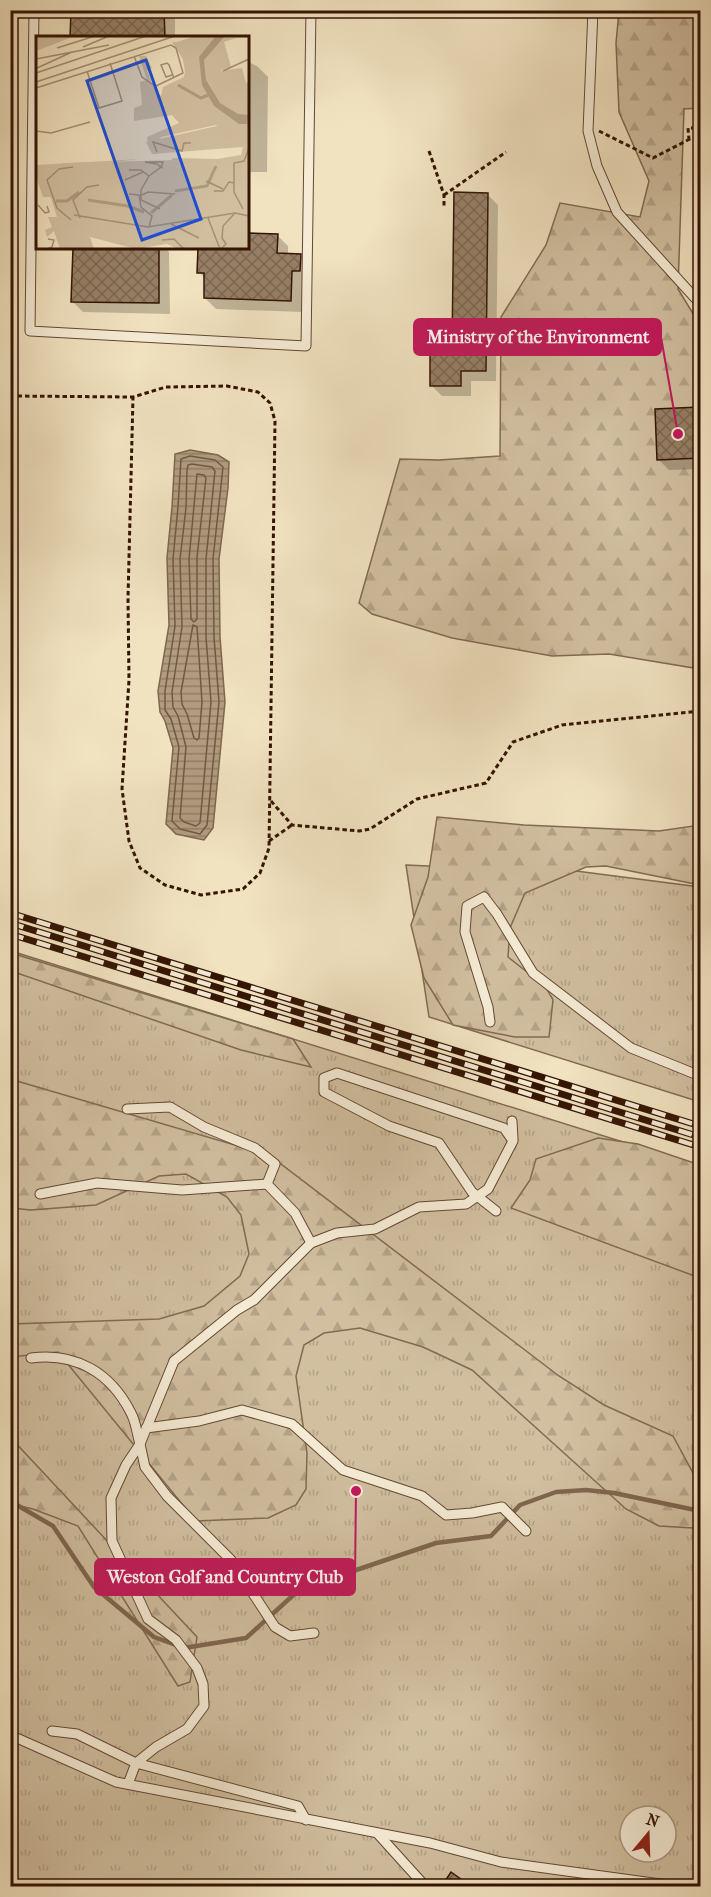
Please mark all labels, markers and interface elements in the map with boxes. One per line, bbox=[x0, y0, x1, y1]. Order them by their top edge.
inset map bbox=[36, 36, 249, 249]
callout: Ministry of the Environment bbox=[414, 319, 661, 355]
text: Ministry of the Environment bbox=[426, 327, 650, 348]
callout: Weston Golf and Country Club bbox=[95, 1559, 355, 1595]
text: Weston Golf and Country Club bbox=[106, 1567, 344, 1588]
north arrow bbox=[618, 1804, 678, 1864]
text: N bbox=[644, 1809, 662, 1832]

